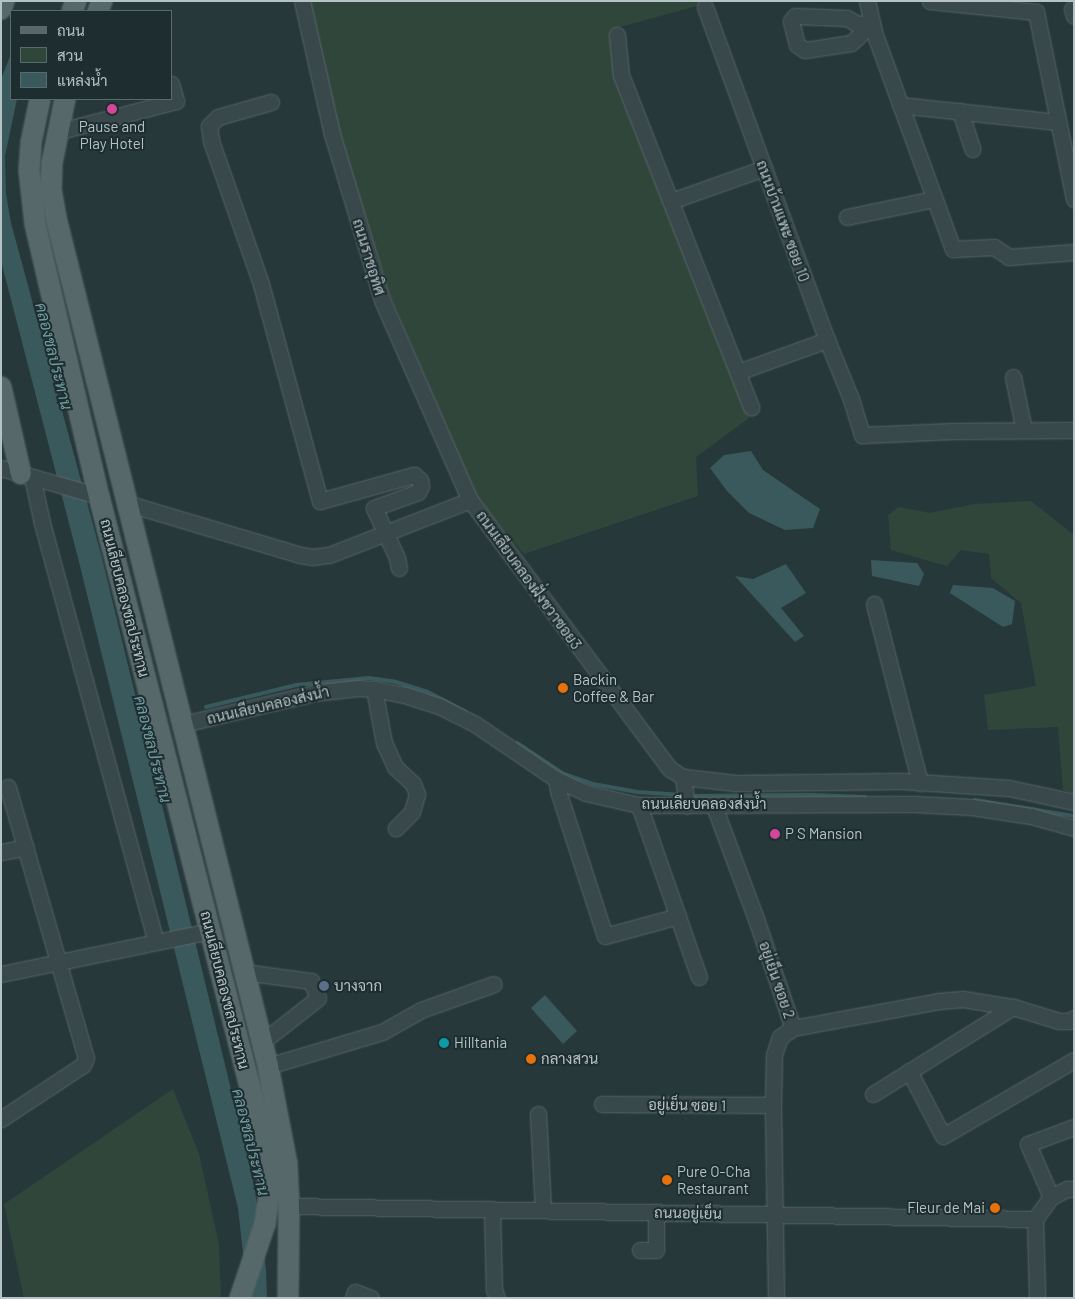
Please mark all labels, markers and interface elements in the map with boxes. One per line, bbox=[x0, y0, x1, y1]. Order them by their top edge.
legend bbox=[10, 10, 172, 100]
text: ถนน bbox=[57, 21, 85, 39]
text: สวน bbox=[57, 46, 83, 64]
text: แหล่งน้ำ bbox=[57, 71, 108, 89]
marker: Pause and Play Hotel bbox=[106, 103, 118, 115]
place label: Pause and Play Hotel bbox=[79, 117, 145, 152]
street label: ถนนบ้านแพะ ซอย 10 bbox=[753, 158, 813, 284]
street label: ถนนราชอุทิศ bbox=[349, 217, 389, 297]
water label: คลองชลประทาน bbox=[31, 300, 77, 412]
street label: ถนนเลียบคลองฝั่งขวาซอย3 bbox=[473, 507, 585, 653]
street label: ถนนเลียบคลองชลประทาน bbox=[97, 517, 153, 679]
place label: Backin Coffee & Bar bbox=[573, 670, 654, 705]
street label: ถนนเลียบคลองส่งน้ำ bbox=[205, 682, 331, 728]
marker: Backin Coffee & Bar bbox=[557, 682, 569, 694]
water label: คลองชลประทาน bbox=[130, 693, 176, 805]
street label: ถนนเลียบคลองส่งน้ำ bbox=[641, 795, 767, 813]
place label: P S Mansion bbox=[785, 825, 862, 843]
marker: P S Mansion bbox=[769, 828, 781, 840]
street label: ถนนเลียบคลองชลประทาน bbox=[197, 909, 253, 1071]
street label: อยู่เย็น ซอย 2 bbox=[755, 939, 799, 1021]
place label: บางจาก bbox=[334, 977, 382, 995]
marker: บางจาก bbox=[318, 980, 330, 992]
place label: Hilltania bbox=[454, 1034, 507, 1052]
marker: Hilltania bbox=[438, 1037, 450, 1049]
place label: กลางสวน bbox=[541, 1050, 598, 1068]
marker: กลางสวน bbox=[525, 1053, 537, 1065]
water label: คลองชลประทาน bbox=[228, 1086, 274, 1198]
street label: อยู่เย็น ซอย 1 bbox=[648, 1095, 726, 1115]
place label: Pure O-Cha Restaurant bbox=[677, 1162, 750, 1197]
marker: Pure O-Cha Restaurant bbox=[661, 1174, 673, 1186]
place label: Fleur de Mai bbox=[907, 1199, 985, 1217]
marker: Fleur de Mai bbox=[989, 1202, 1001, 1214]
street label: ถนนอยู่เย็น bbox=[654, 1203, 722, 1223]

